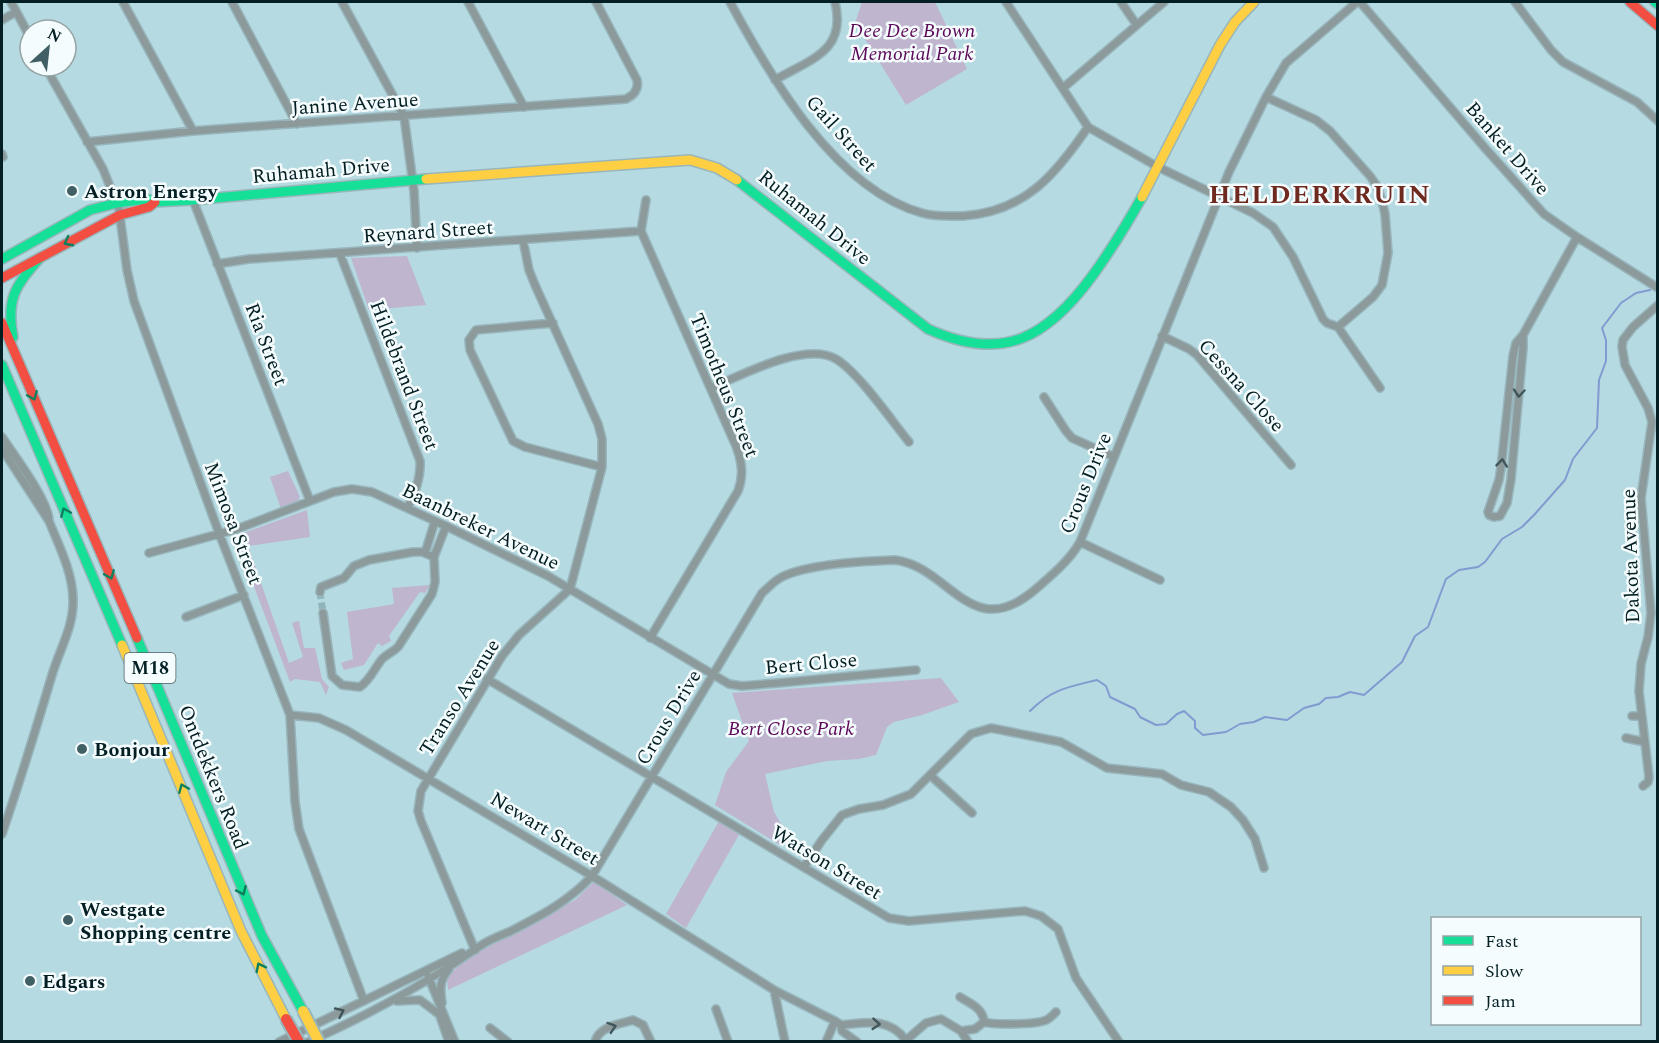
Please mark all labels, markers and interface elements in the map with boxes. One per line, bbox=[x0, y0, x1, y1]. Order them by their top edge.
park label: Dee Dee Brown Memorial Park bbox=[849, 16, 976, 69]
north arrow bbox=[18, 18, 78, 78]
text: N bbox=[43, 22, 66, 49]
street label: Janine Avenue bbox=[291, 85, 420, 123]
street label: Gail Street bbox=[798, 88, 884, 179]
street label: Banket Drive bbox=[1458, 95, 1557, 202]
street label: Ruhamah Drive bbox=[251, 150, 391, 192]
street label: Ruhamah Drive bbox=[751, 163, 878, 273]
district label: HELDERKRUIN bbox=[1209, 175, 1431, 215]
place label: Astron Energy bbox=[84, 177, 219, 207]
marker: Astron Energy bbox=[65, 184, 79, 198]
street label: Reynard Street bbox=[362, 212, 494, 252]
one-way arrow bbox=[64, 235, 74, 246]
street label: Hildebrand Street bbox=[362, 296, 446, 455]
street label: Ria Street bbox=[237, 298, 296, 390]
street label: Timotheus Street bbox=[681, 309, 767, 462]
street label: Cessna Close bbox=[1191, 332, 1292, 439]
one-way arrow bbox=[1513, 388, 1526, 398]
one-way arrow bbox=[26, 390, 38, 401]
street label: Crous Drive bbox=[1052, 428, 1120, 539]
street label: Mimosa Street bbox=[196, 458, 270, 589]
one-way arrow bbox=[1495, 459, 1507, 468]
street label: Baanbreker Avenue bbox=[397, 476, 565, 578]
street label: Dakota Avenue bbox=[1614, 488, 1648, 624]
one-way arrow bbox=[60, 507, 72, 518]
one-way arrow bbox=[103, 569, 115, 580]
street label: Transo Avenue bbox=[412, 633, 508, 762]
street label: Bert Close bbox=[764, 645, 859, 683]
road number: M18 bbox=[124, 653, 176, 683]
street label: Crous Drive bbox=[628, 664, 709, 771]
street label: Ontdekkers Road bbox=[170, 700, 256, 854]
park label: Bert Close Park bbox=[728, 714, 855, 744]
place label: Bonjour bbox=[94, 735, 170, 765]
marker: Bonjour bbox=[75, 742, 89, 756]
one-way arrow bbox=[178, 783, 190, 794]
street label: Newart Street bbox=[484, 784, 605, 873]
street label: Watson Street bbox=[765, 818, 888, 908]
one-way arrow bbox=[235, 884, 247, 895]
place label: Westgate Shopping centre bbox=[80, 895, 231, 948]
marker: Westgate Shopping centre bbox=[61, 913, 75, 927]
legend bbox=[1431, 917, 1641, 1025]
text: Fast bbox=[1485, 928, 1518, 955]
text: Slow bbox=[1485, 958, 1524, 985]
one-way arrow bbox=[256, 963, 267, 973]
place label: Edgars bbox=[42, 967, 106, 997]
marker: Edgars bbox=[23, 974, 37, 988]
text: Jam bbox=[1485, 988, 1516, 1015]
one-way arrow bbox=[334, 1008, 345, 1020]
one-way arrow bbox=[871, 1017, 880, 1030]
one-way arrow bbox=[606, 1022, 617, 1034]

